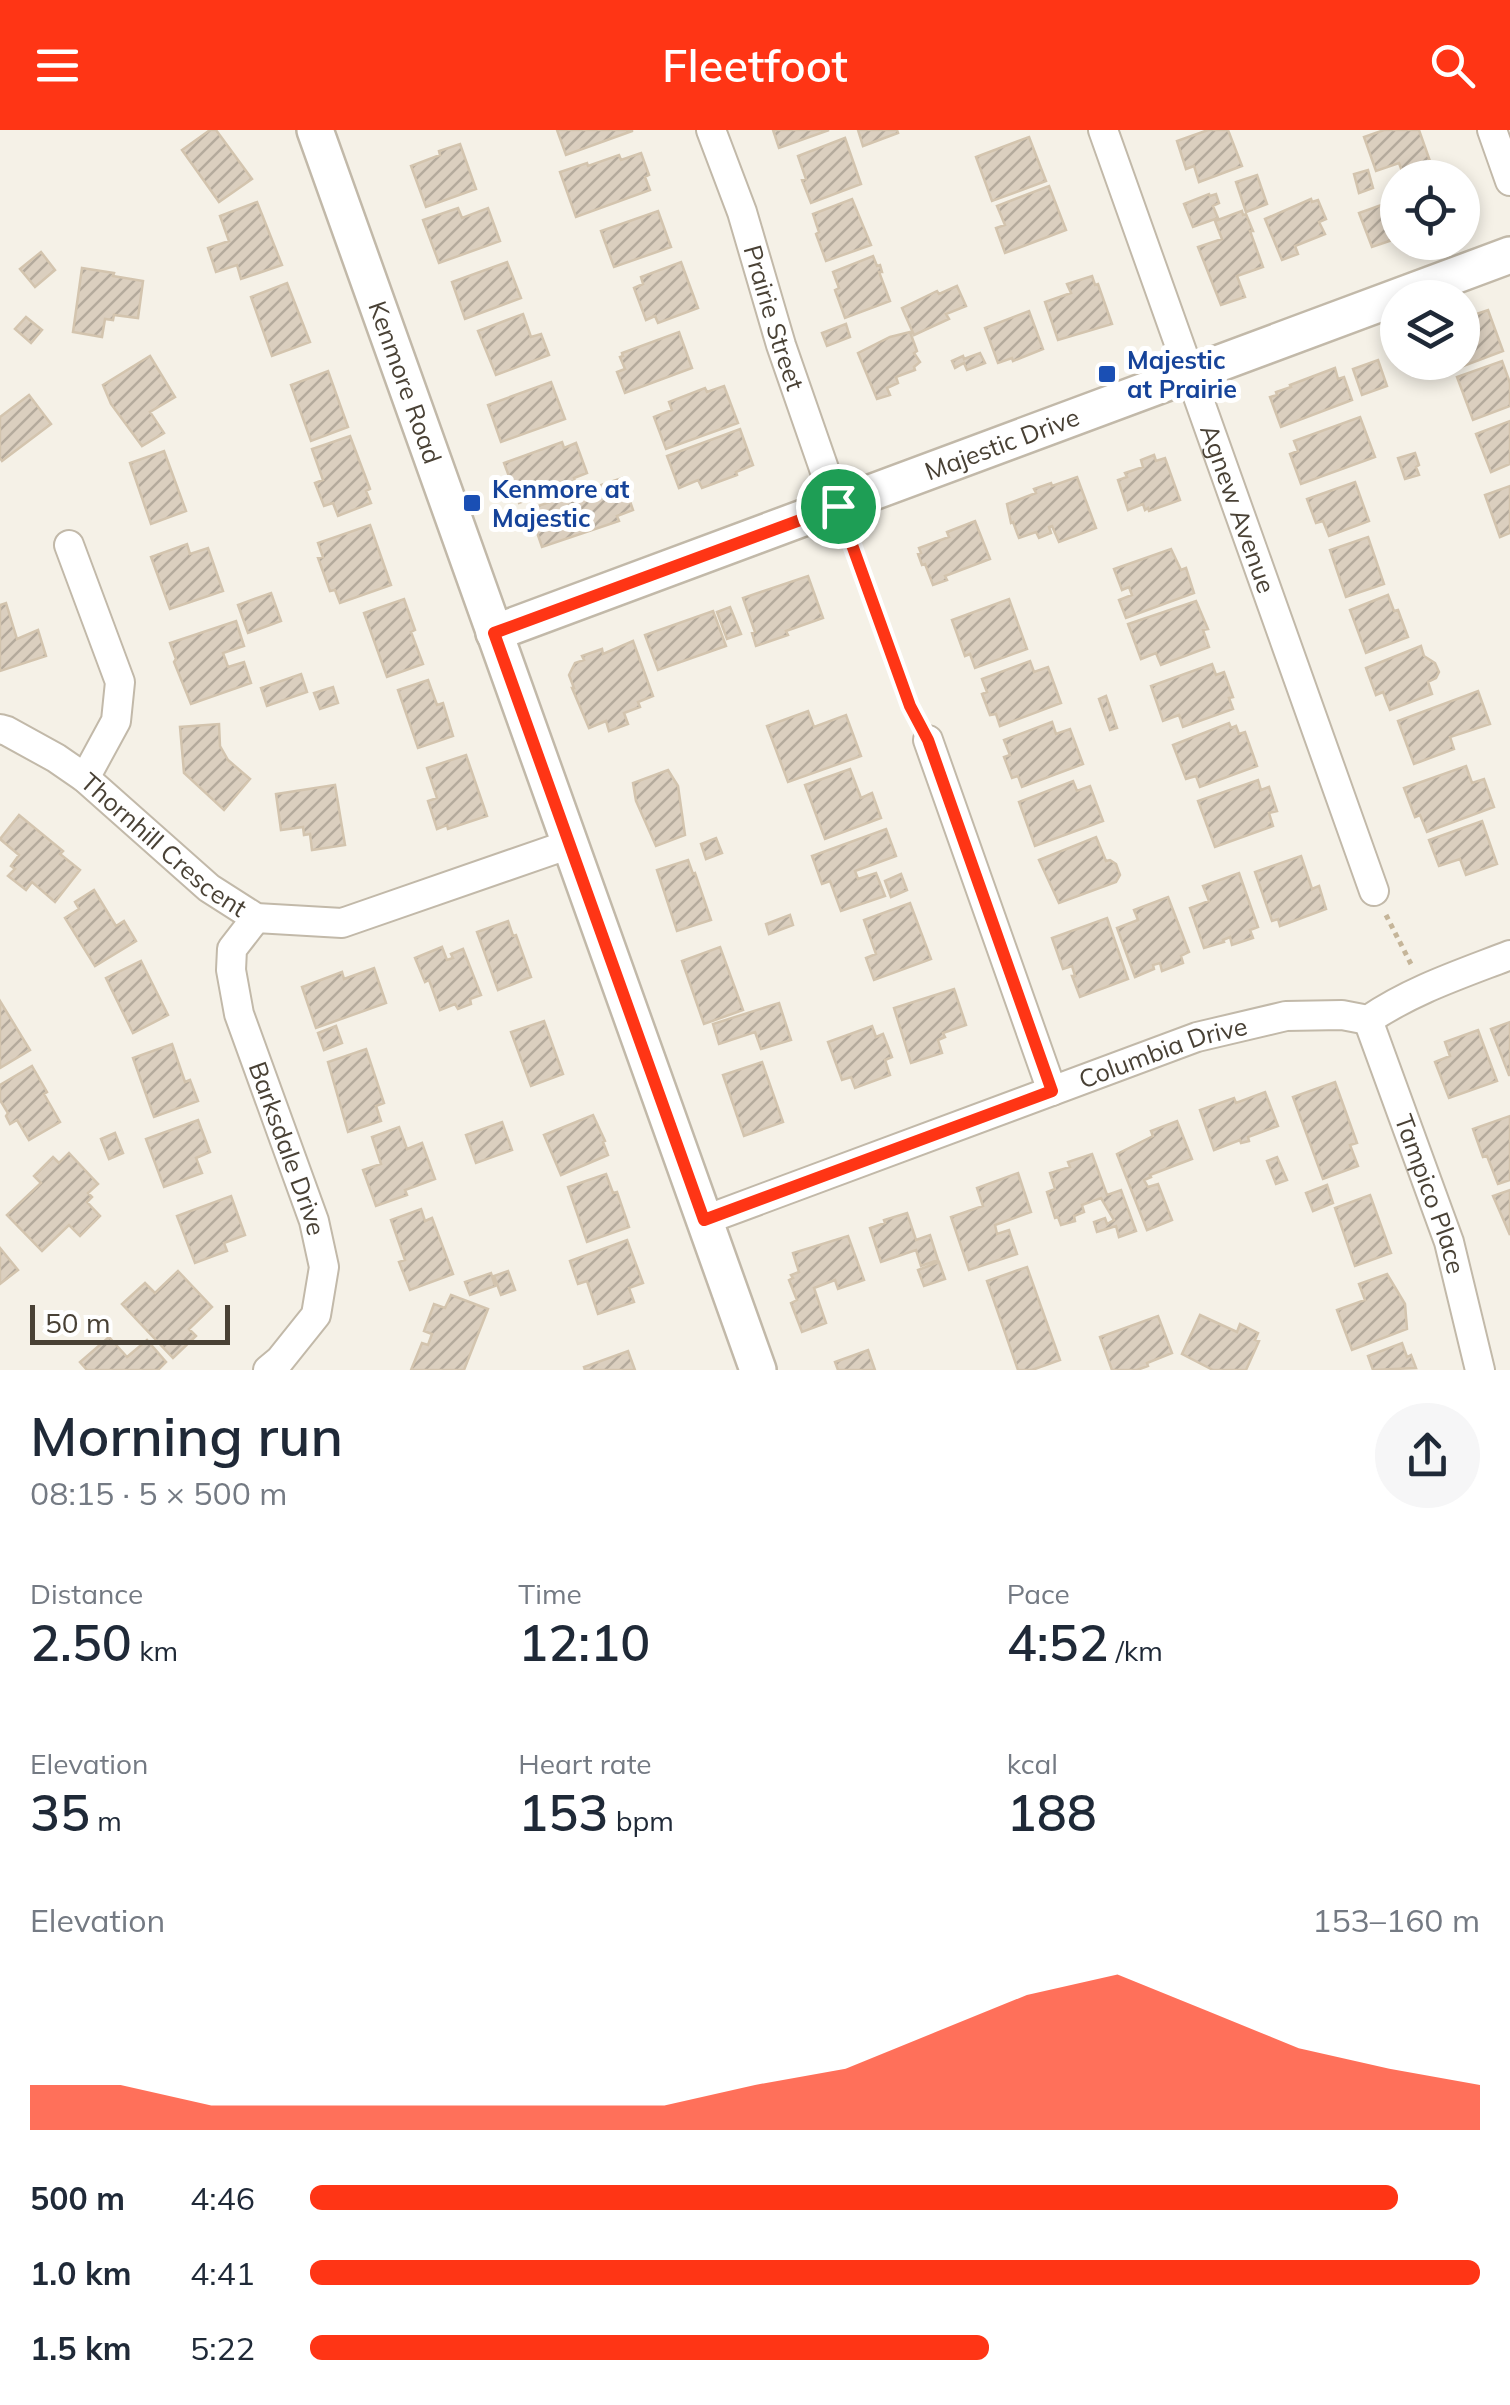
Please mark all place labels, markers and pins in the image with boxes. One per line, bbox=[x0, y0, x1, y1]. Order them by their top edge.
place label: Majestic at Prairie bbox=[1127, 344, 1237, 404]
marker: Majestic at Prairie bbox=[1096, 363, 1118, 385]
pin bbox=[796, 464, 881, 549]
place label: Kenmore at Majestic bbox=[492, 473, 630, 533]
marker: Kenmore at Majestic bbox=[461, 492, 483, 514]

